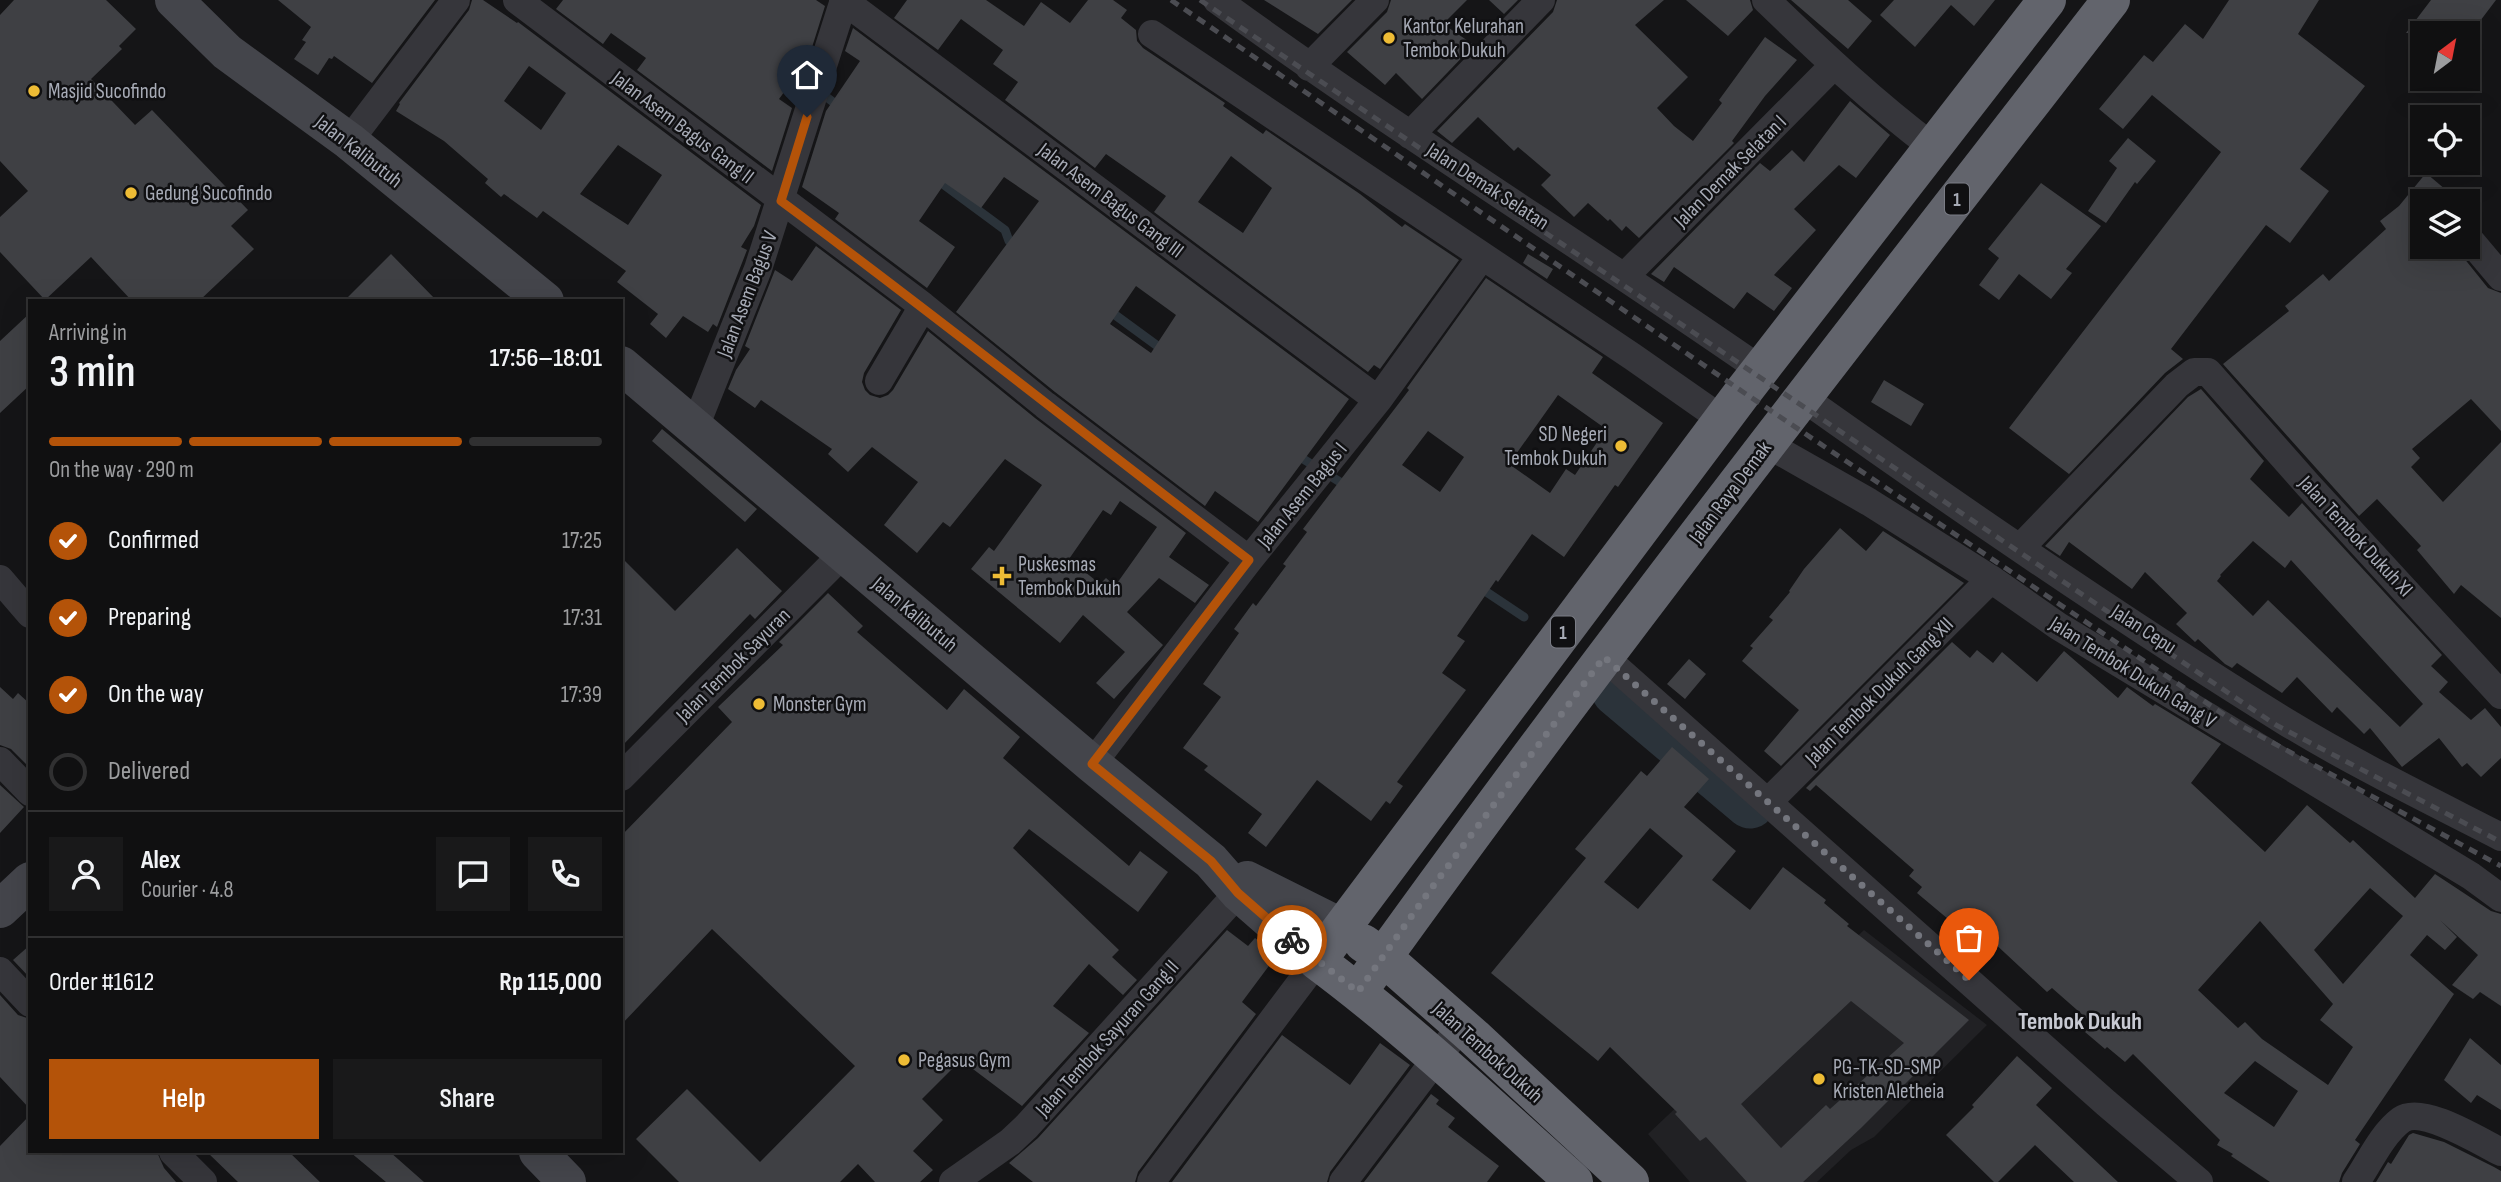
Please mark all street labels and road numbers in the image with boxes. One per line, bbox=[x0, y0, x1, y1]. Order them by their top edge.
street label: Jalan Asem Bagus Gang II bbox=[606, 65, 759, 189]
street label: Jalan Kalibutuh bbox=[309, 109, 407, 193]
street label: Jalan Demak Selatan I bbox=[1668, 110, 1792, 234]
street label: Jalan Asem Bagus Gang III bbox=[1032, 137, 1188, 263]
street label: Jalan Demak Selatan bbox=[1421, 137, 1554, 235]
road number: 1 bbox=[1945, 183, 1969, 214]
street label: Jalan Asem Bagus V bbox=[712, 227, 783, 362]
street label: Jalan Raya Demak bbox=[1683, 436, 1777, 549]
street label: Jalan Asem Bagus I bbox=[1252, 438, 1352, 554]
street label: Jalan Tembok Dukuh XI bbox=[2293, 470, 2418, 602]
street label: Jalan Kalibutuh bbox=[866, 571, 963, 657]
street label: Jalan Cepu bbox=[2106, 599, 2181, 660]
street label: Jalan Tembok Sayuran bbox=[670, 603, 796, 728]
street label: Jalan Tembok Dukuh Gang V bbox=[2044, 611, 2221, 734]
street label: Jalan Tembok Dukuh Gang XII bbox=[1799, 612, 1959, 771]
road number: 1 bbox=[1551, 617, 1575, 648]
street label: Jalan Tembok Sayuran Gang II bbox=[1030, 955, 1184, 1123]
street label: Jalan Tembok Dukuh bbox=[1427, 996, 1548, 1108]

